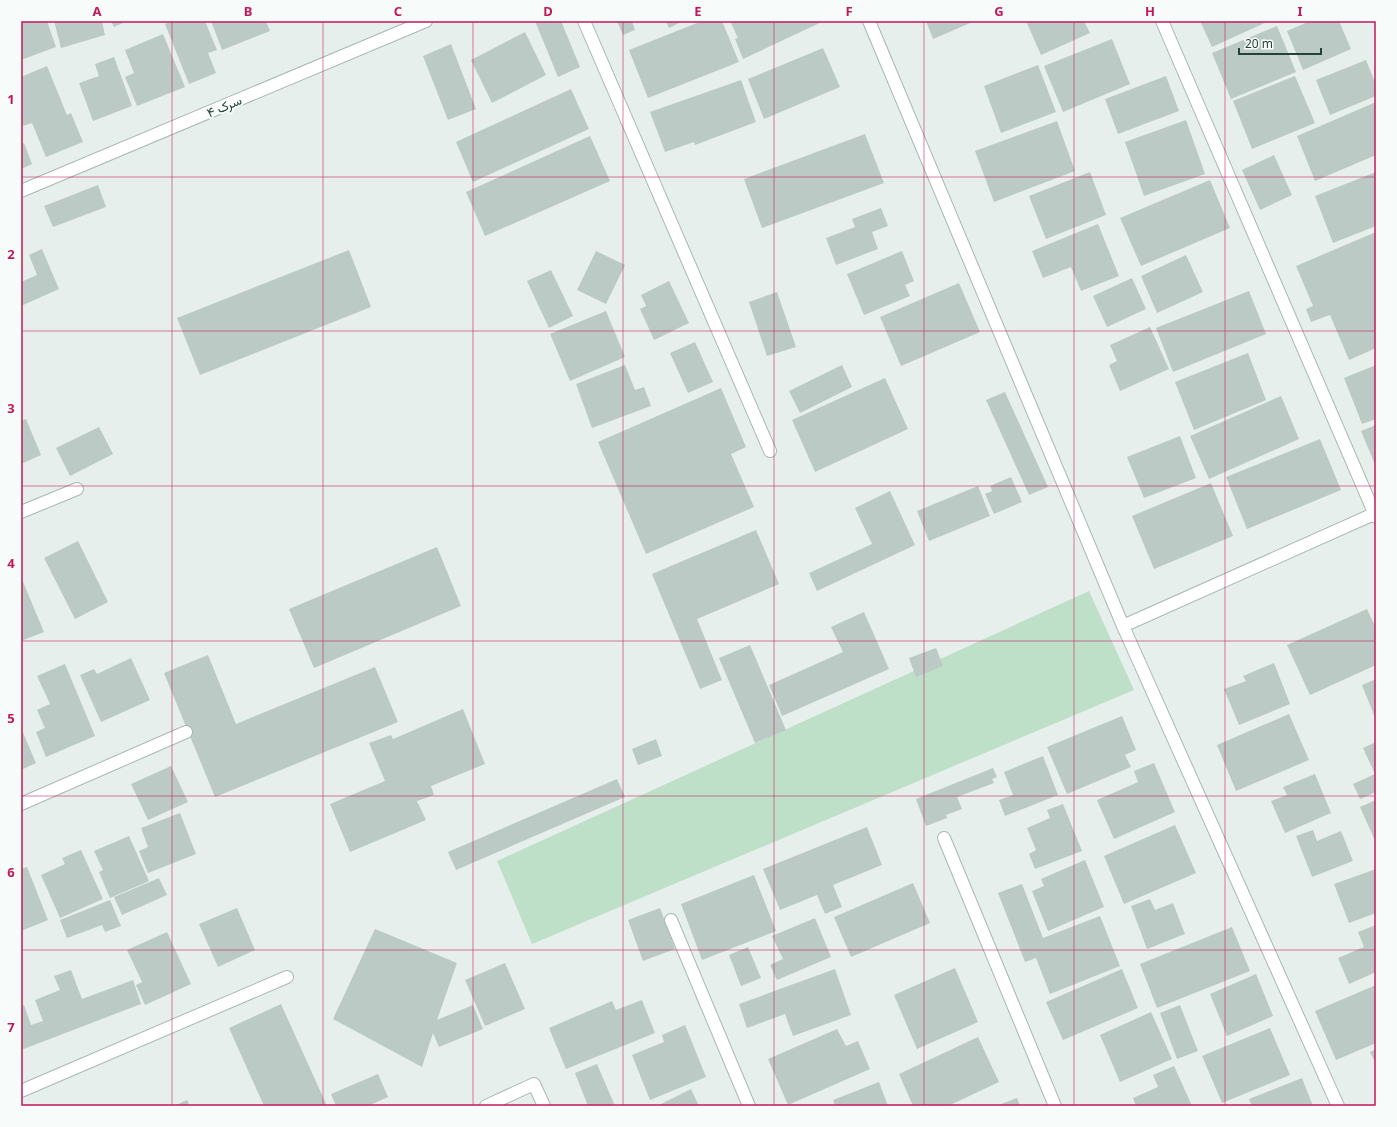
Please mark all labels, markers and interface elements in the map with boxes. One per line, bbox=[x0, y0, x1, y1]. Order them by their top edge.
text: A bbox=[93, 2, 102, 20]
text: B bbox=[244, 2, 252, 20]
text: C bbox=[394, 2, 402, 20]
text: D bbox=[543, 2, 553, 20]
text: E bbox=[694, 2, 702, 20]
text: F bbox=[845, 2, 853, 20]
text: G bbox=[994, 2, 1004, 20]
text: H bbox=[1145, 2, 1155, 20]
text: I bbox=[1297, 2, 1303, 20]
scale bar bbox=[1239, 30, 1321, 56]
text: 20 m bbox=[1245, 35, 1273, 52]
text: 1 bbox=[7, 90, 15, 108]
street label: سرک ۴ bbox=[204, 91, 244, 121]
text: 2 bbox=[7, 245, 15, 263]
text: 3 bbox=[7, 399, 15, 417]
text: 4 bbox=[7, 554, 15, 572]
text: 5 bbox=[7, 709, 15, 727]
text: 6 bbox=[7, 863, 15, 881]
text: 7 bbox=[7, 1018, 15, 1036]

